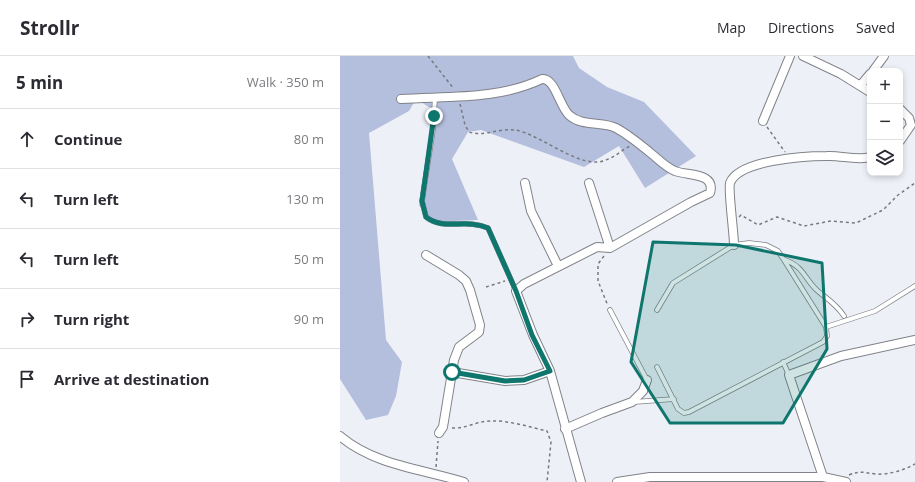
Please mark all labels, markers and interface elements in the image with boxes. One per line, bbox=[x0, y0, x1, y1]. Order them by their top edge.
text: Strollr bbox=[20, 15, 79, 41]
text: Map bbox=[717, 18, 746, 37]
text: Directions bbox=[768, 18, 834, 37]
text: Saved bbox=[856, 18, 895, 37]
map controls bbox=[867, 68, 903, 176]
button: + bbox=[867, 68, 903, 104]
text: 5 min bbox=[16, 71, 63, 94]
text: Walk · 350 m bbox=[247, 73, 324, 91]
button: − bbox=[867, 104, 903, 140]
route end bbox=[425, 107, 443, 125]
icon: ahead bbox=[16, 128, 38, 150]
text: Continue bbox=[54, 129, 122, 149]
text: 80 m bbox=[294, 130, 324, 148]
button: layers bbox=[867, 140, 903, 176]
icon: left bbox=[16, 188, 38, 210]
text: Turn left bbox=[54, 189, 119, 209]
text: 130 m bbox=[286, 190, 324, 208]
icon: left bbox=[16, 248, 38, 270]
text: Turn left bbox=[54, 249, 119, 269]
text: 50 m bbox=[294, 250, 324, 268]
icon: right bbox=[16, 308, 38, 330]
text: Turn right bbox=[54, 309, 129, 329]
text: 90 m bbox=[294, 310, 324, 328]
route start bbox=[443, 363, 461, 381]
icon: arrive bbox=[16, 368, 38, 390]
text: Arrive at destination bbox=[54, 369, 209, 389]

